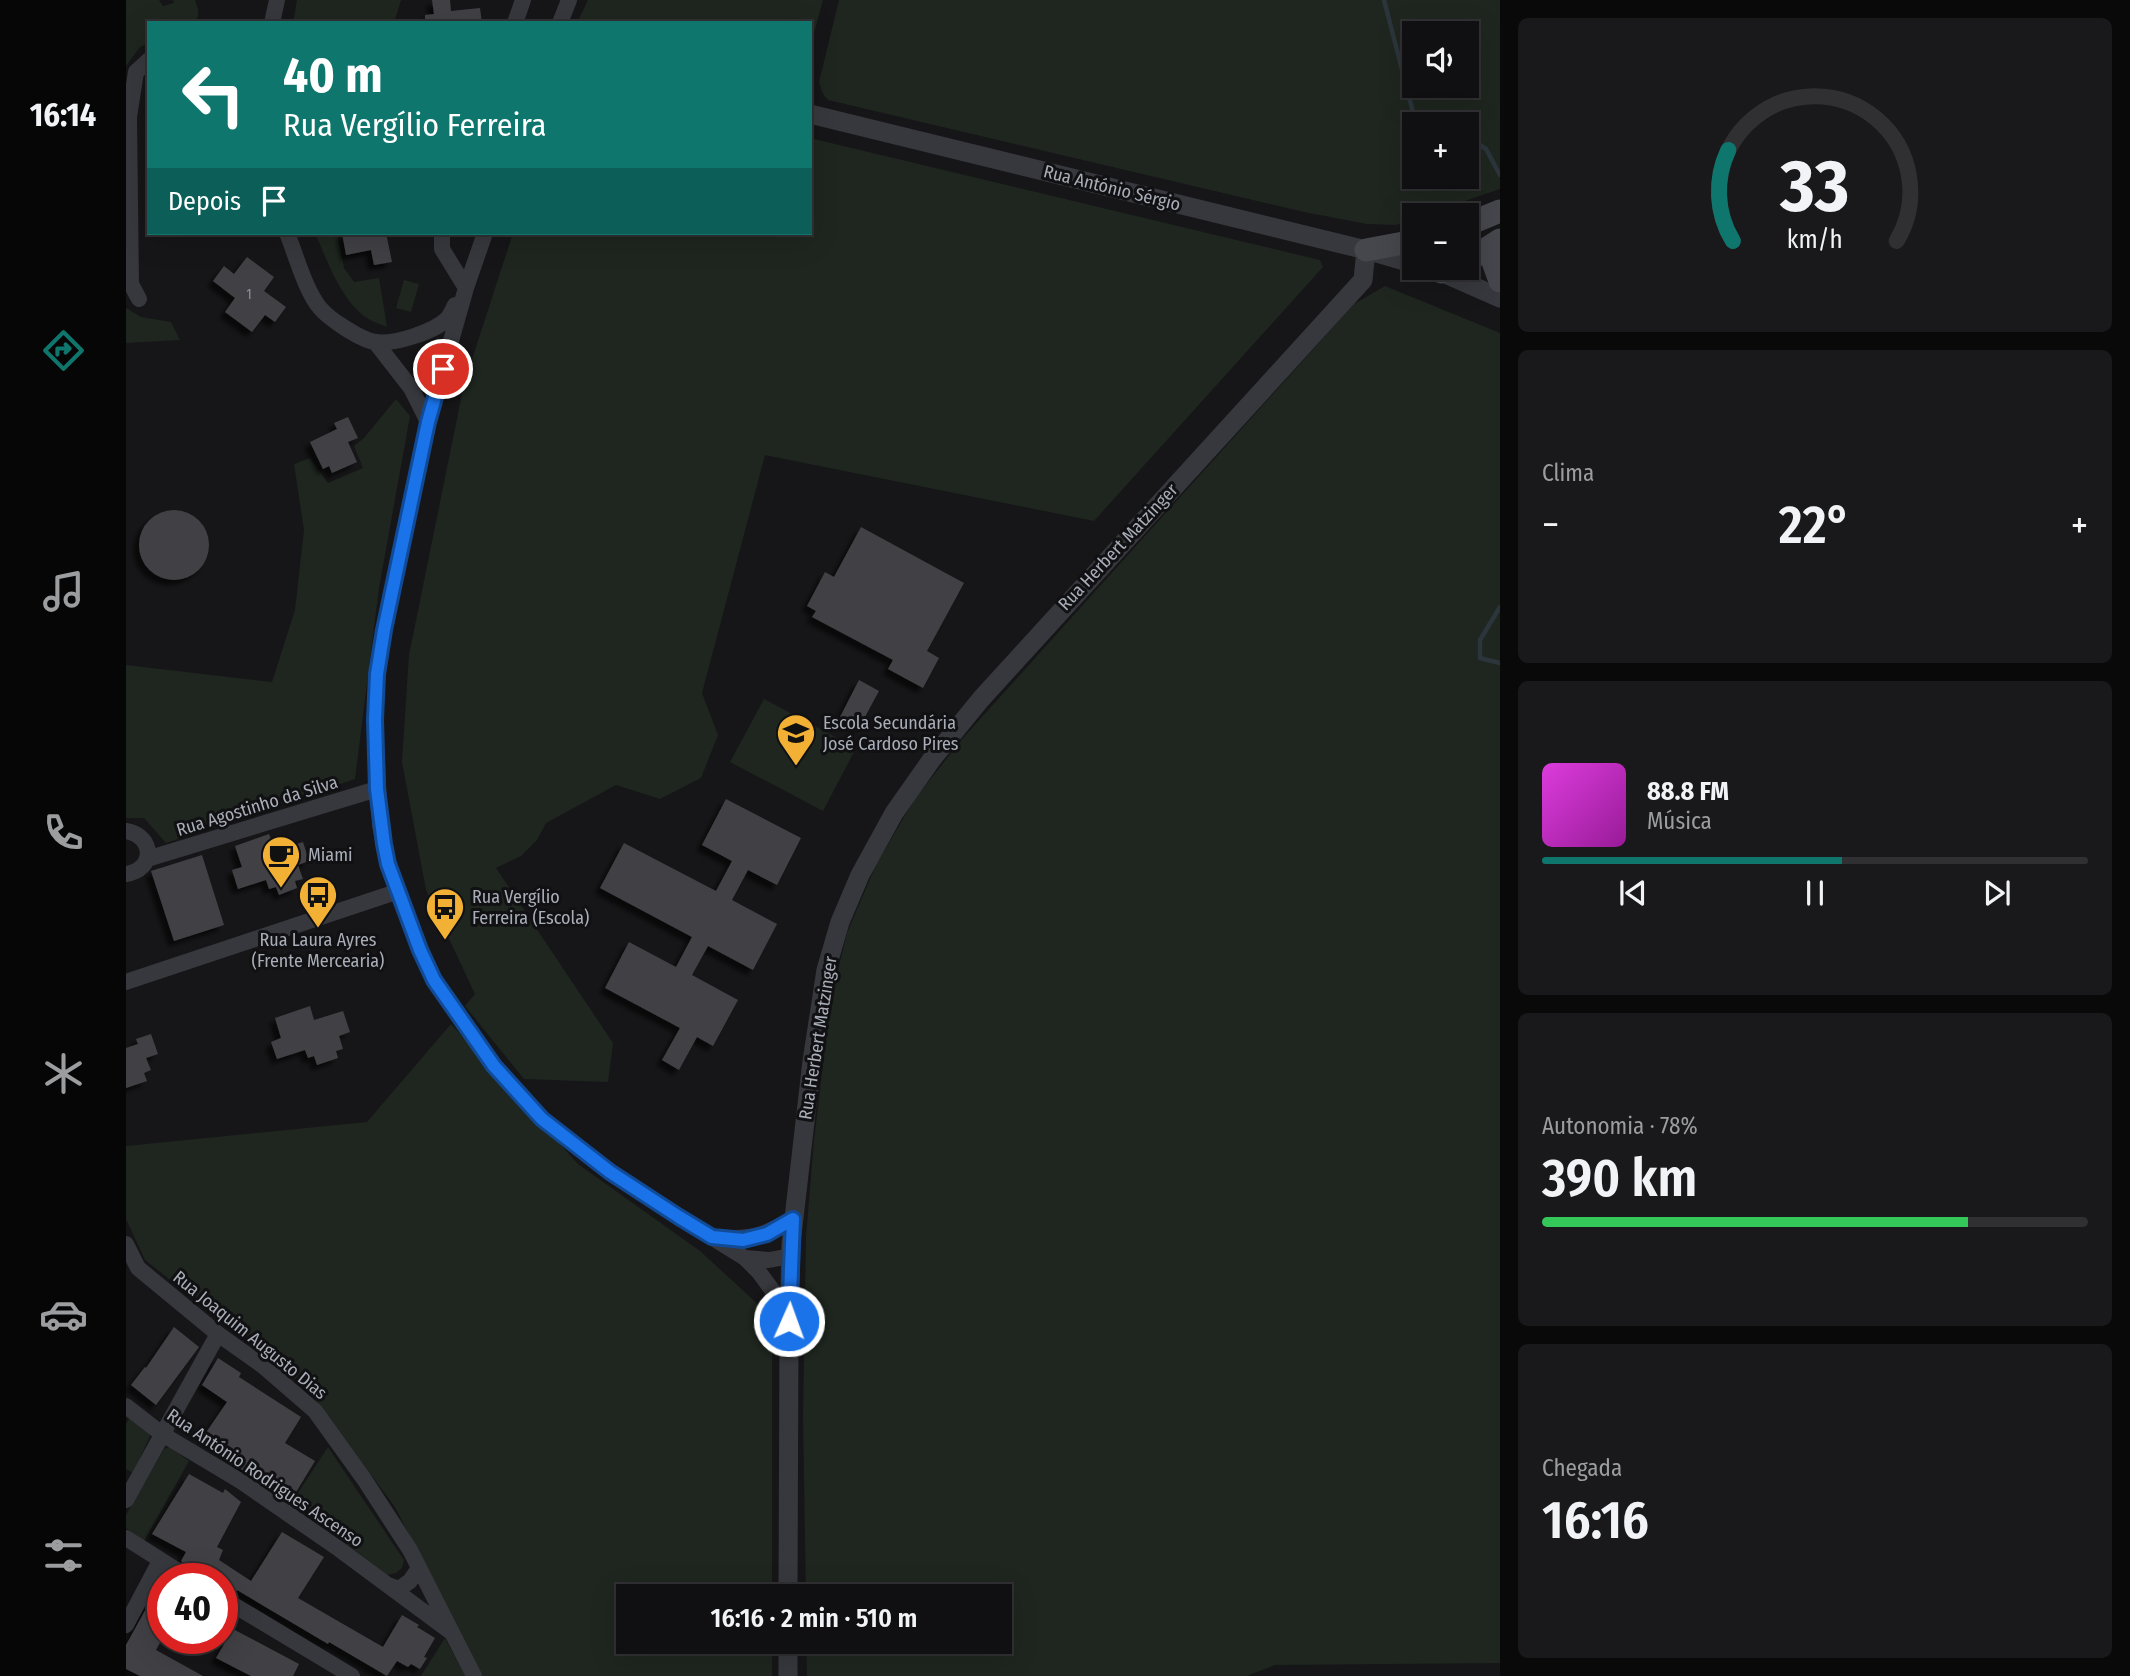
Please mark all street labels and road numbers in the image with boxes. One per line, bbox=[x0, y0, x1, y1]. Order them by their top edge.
street label: Rua António Sérgio bbox=[1041, 160, 1183, 216]
street label: Rua Herbert Matzinger bbox=[1054, 479, 1183, 615]
street label: Rua Agostinho da Silva bbox=[174, 771, 340, 841]
street label: Rua Herbert Matzinger bbox=[794, 954, 842, 1121]
street label: Rua Joaquim Augusto Dias bbox=[168, 1266, 332, 1404]
street label: Rua António Rodrigues Ascenso bbox=[163, 1404, 367, 1552]

